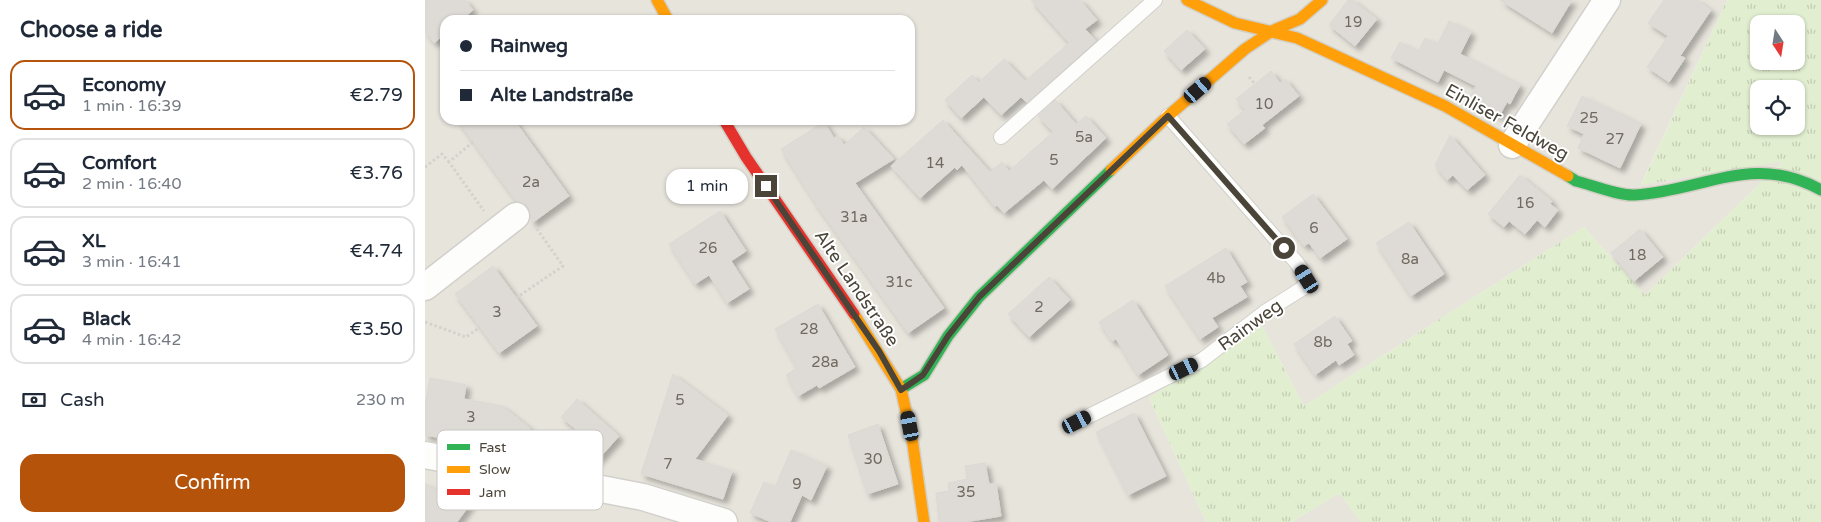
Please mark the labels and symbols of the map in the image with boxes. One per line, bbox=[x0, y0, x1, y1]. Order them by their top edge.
house number: 19 bbox=[1344, 13, 1362, 31]
north arrow bbox=[1750, 15, 1805, 70]
car bbox=[1181, 74, 1214, 106]
street label: Einliser Feldweg bbox=[1441, 79, 1573, 165]
house number: 10 bbox=[1255, 95, 1273, 113]
house number: 25 bbox=[1580, 109, 1598, 127]
house number: 5a bbox=[1075, 128, 1093, 146]
house number: 27 bbox=[1606, 130, 1624, 148]
house number: 5 bbox=[1049, 151, 1059, 169]
house number: 14 bbox=[926, 154, 944, 172]
callout: 1 min bbox=[666, 168, 749, 204]
house number: 2a bbox=[522, 173, 540, 191]
route end bbox=[755, 175, 777, 197]
house number: 16 bbox=[1516, 194, 1534, 212]
house number: 31a bbox=[840, 208, 868, 226]
house number: 6 bbox=[1309, 219, 1319, 237]
street label: Alte Landstraße bbox=[810, 226, 904, 350]
route start bbox=[1273, 237, 1295, 259]
house number: 26 bbox=[699, 239, 717, 257]
house number: 18 bbox=[1628, 246, 1646, 264]
house number: 8a bbox=[1401, 250, 1419, 268]
car bbox=[1292, 262, 1321, 296]
house number: 4b bbox=[1207, 269, 1225, 287]
house number: 31c bbox=[886, 273, 912, 291]
street label: Rainweg bbox=[1214, 294, 1286, 356]
house number: 2 bbox=[1034, 298, 1044, 316]
house number: 3 bbox=[492, 303, 502, 321]
house number: 28 bbox=[800, 320, 818, 338]
house number: 8b bbox=[1314, 333, 1332, 351]
house number: 28a bbox=[811, 353, 839, 371]
car bbox=[1167, 356, 1200, 382]
house number: 5 bbox=[675, 391, 685, 409]
house number: 3 bbox=[466, 408, 476, 426]
car bbox=[1060, 409, 1093, 435]
car bbox=[899, 410, 920, 442]
legend bbox=[437, 430, 603, 510]
text: Fast bbox=[479, 439, 507, 456]
house number: 30 bbox=[864, 450, 882, 468]
house number: 7 bbox=[663, 455, 673, 473]
text: Slow bbox=[479, 461, 511, 478]
house number: 9 bbox=[792, 475, 802, 493]
house number: 35 bbox=[957, 483, 975, 501]
text: Jam bbox=[479, 484, 506, 501]

